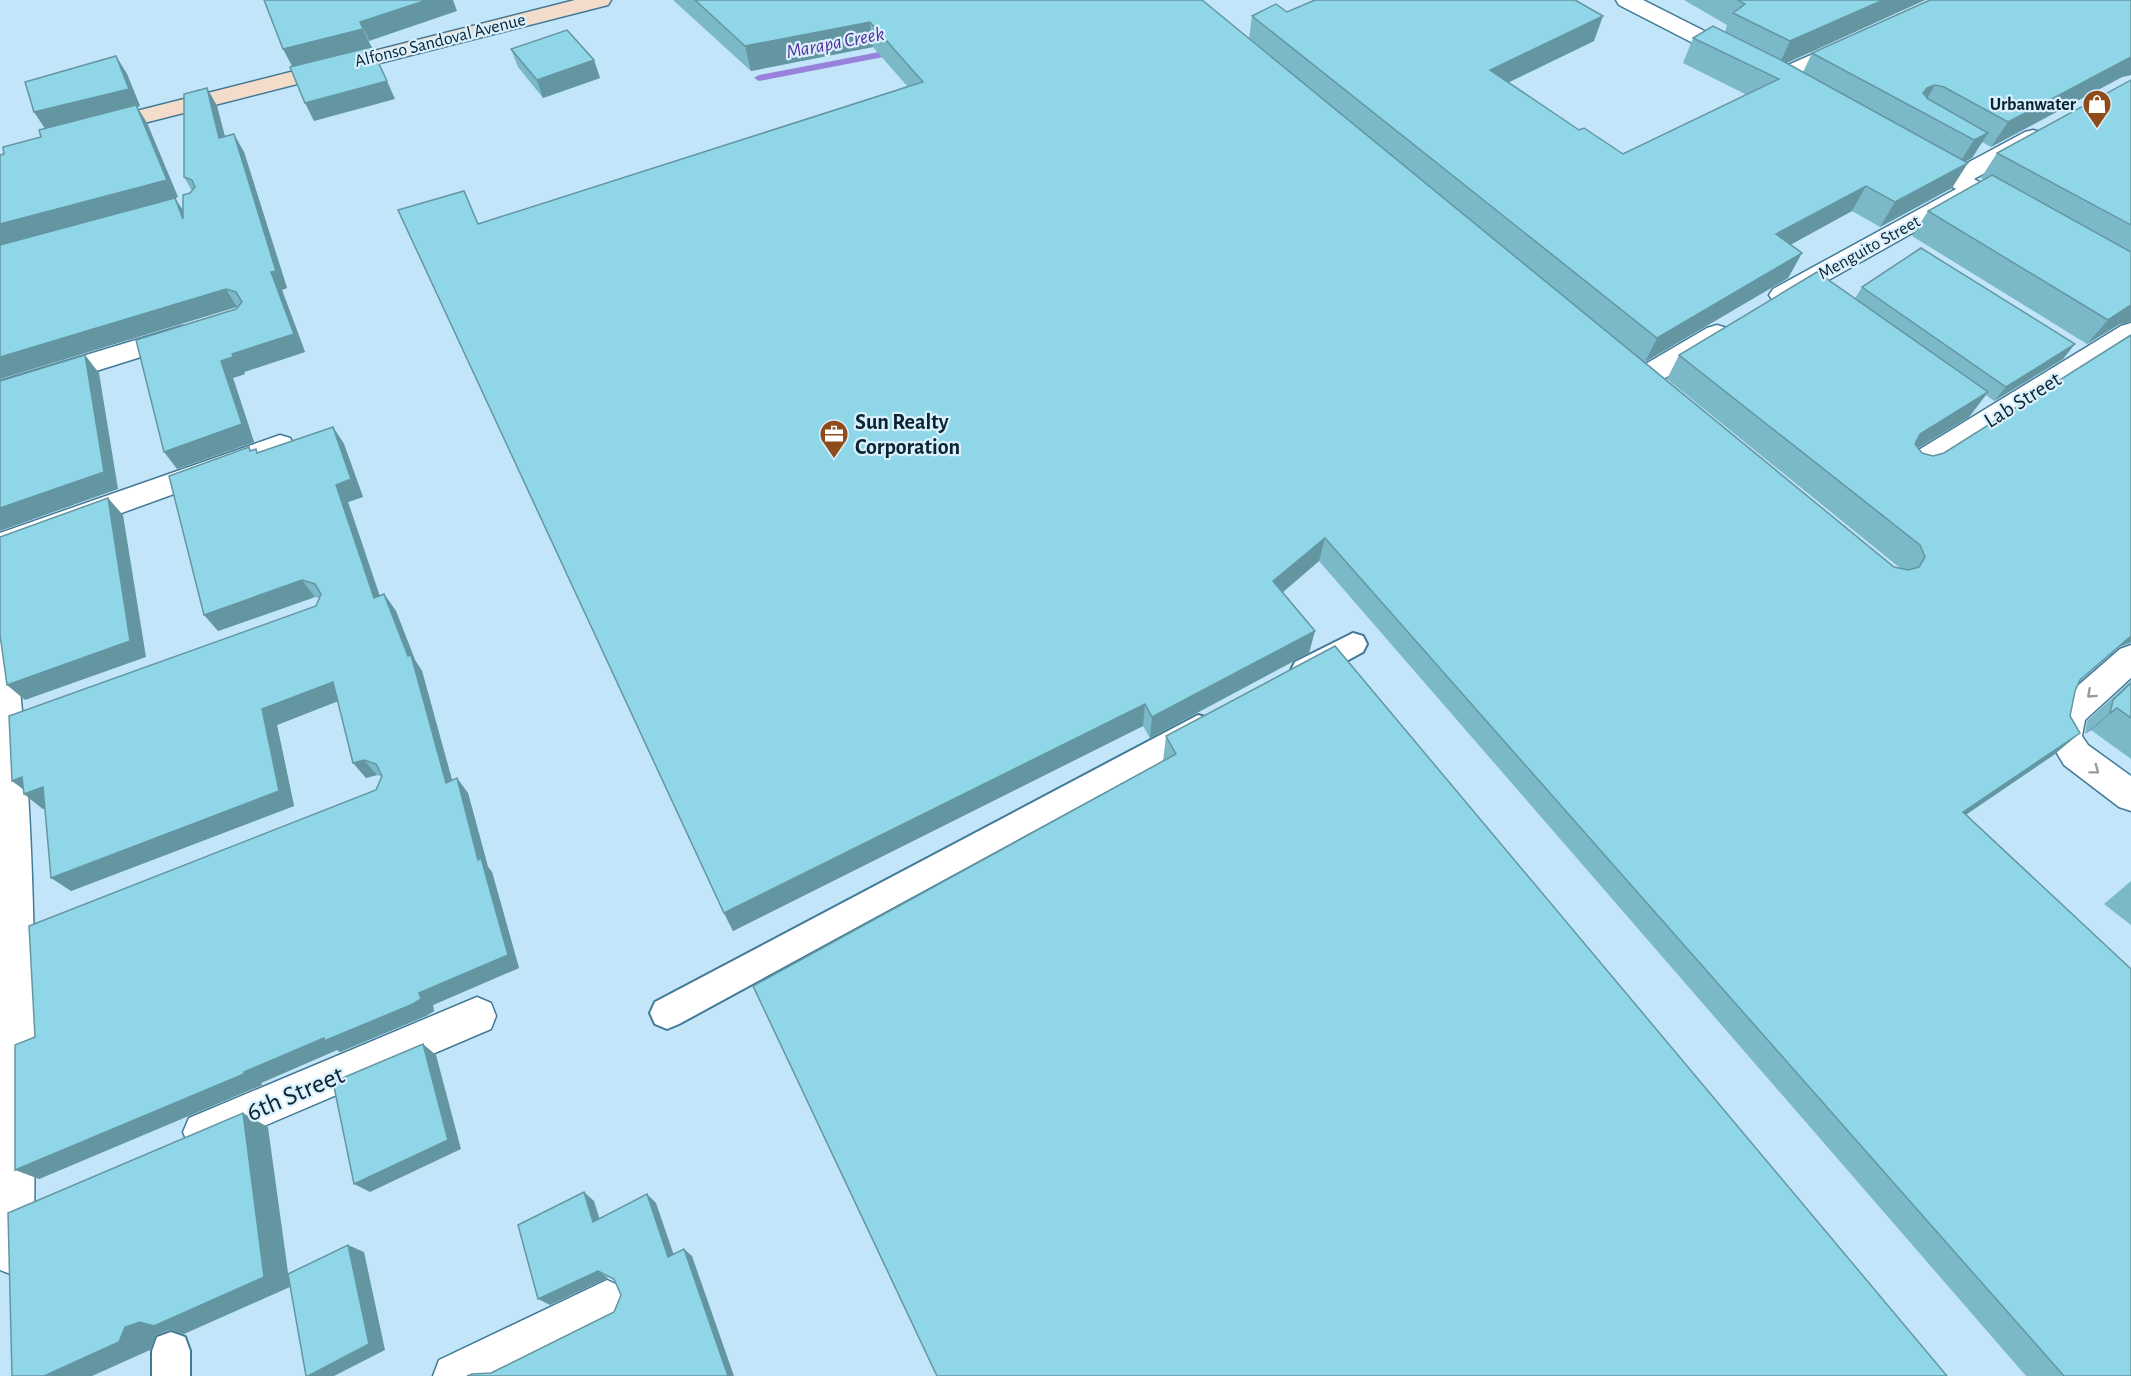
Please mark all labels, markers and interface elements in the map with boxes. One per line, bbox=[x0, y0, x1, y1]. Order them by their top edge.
street label: Alfonso Sandoval Avenue bbox=[353, 11, 528, 71]
water label: Marapa Creek bbox=[784, 24, 886, 62]
shop icon: Urbanwater bbox=[2081, 88, 2113, 130]
place label: Urbanwater bbox=[1990, 96, 2077, 114]
street label: Menguito Street bbox=[1816, 212, 1924, 283]
street label: Lab Street bbox=[1980, 368, 2065, 432]
place label: Sun Realty Corporation bbox=[855, 411, 960, 458]
office icon: Sun Realty Corporation bbox=[818, 418, 850, 460]
one-way arrow bbox=[2087, 687, 2098, 698]
one-way arrow bbox=[2089, 762, 2100, 773]
street label: 6th Street bbox=[242, 1061, 348, 1126]

